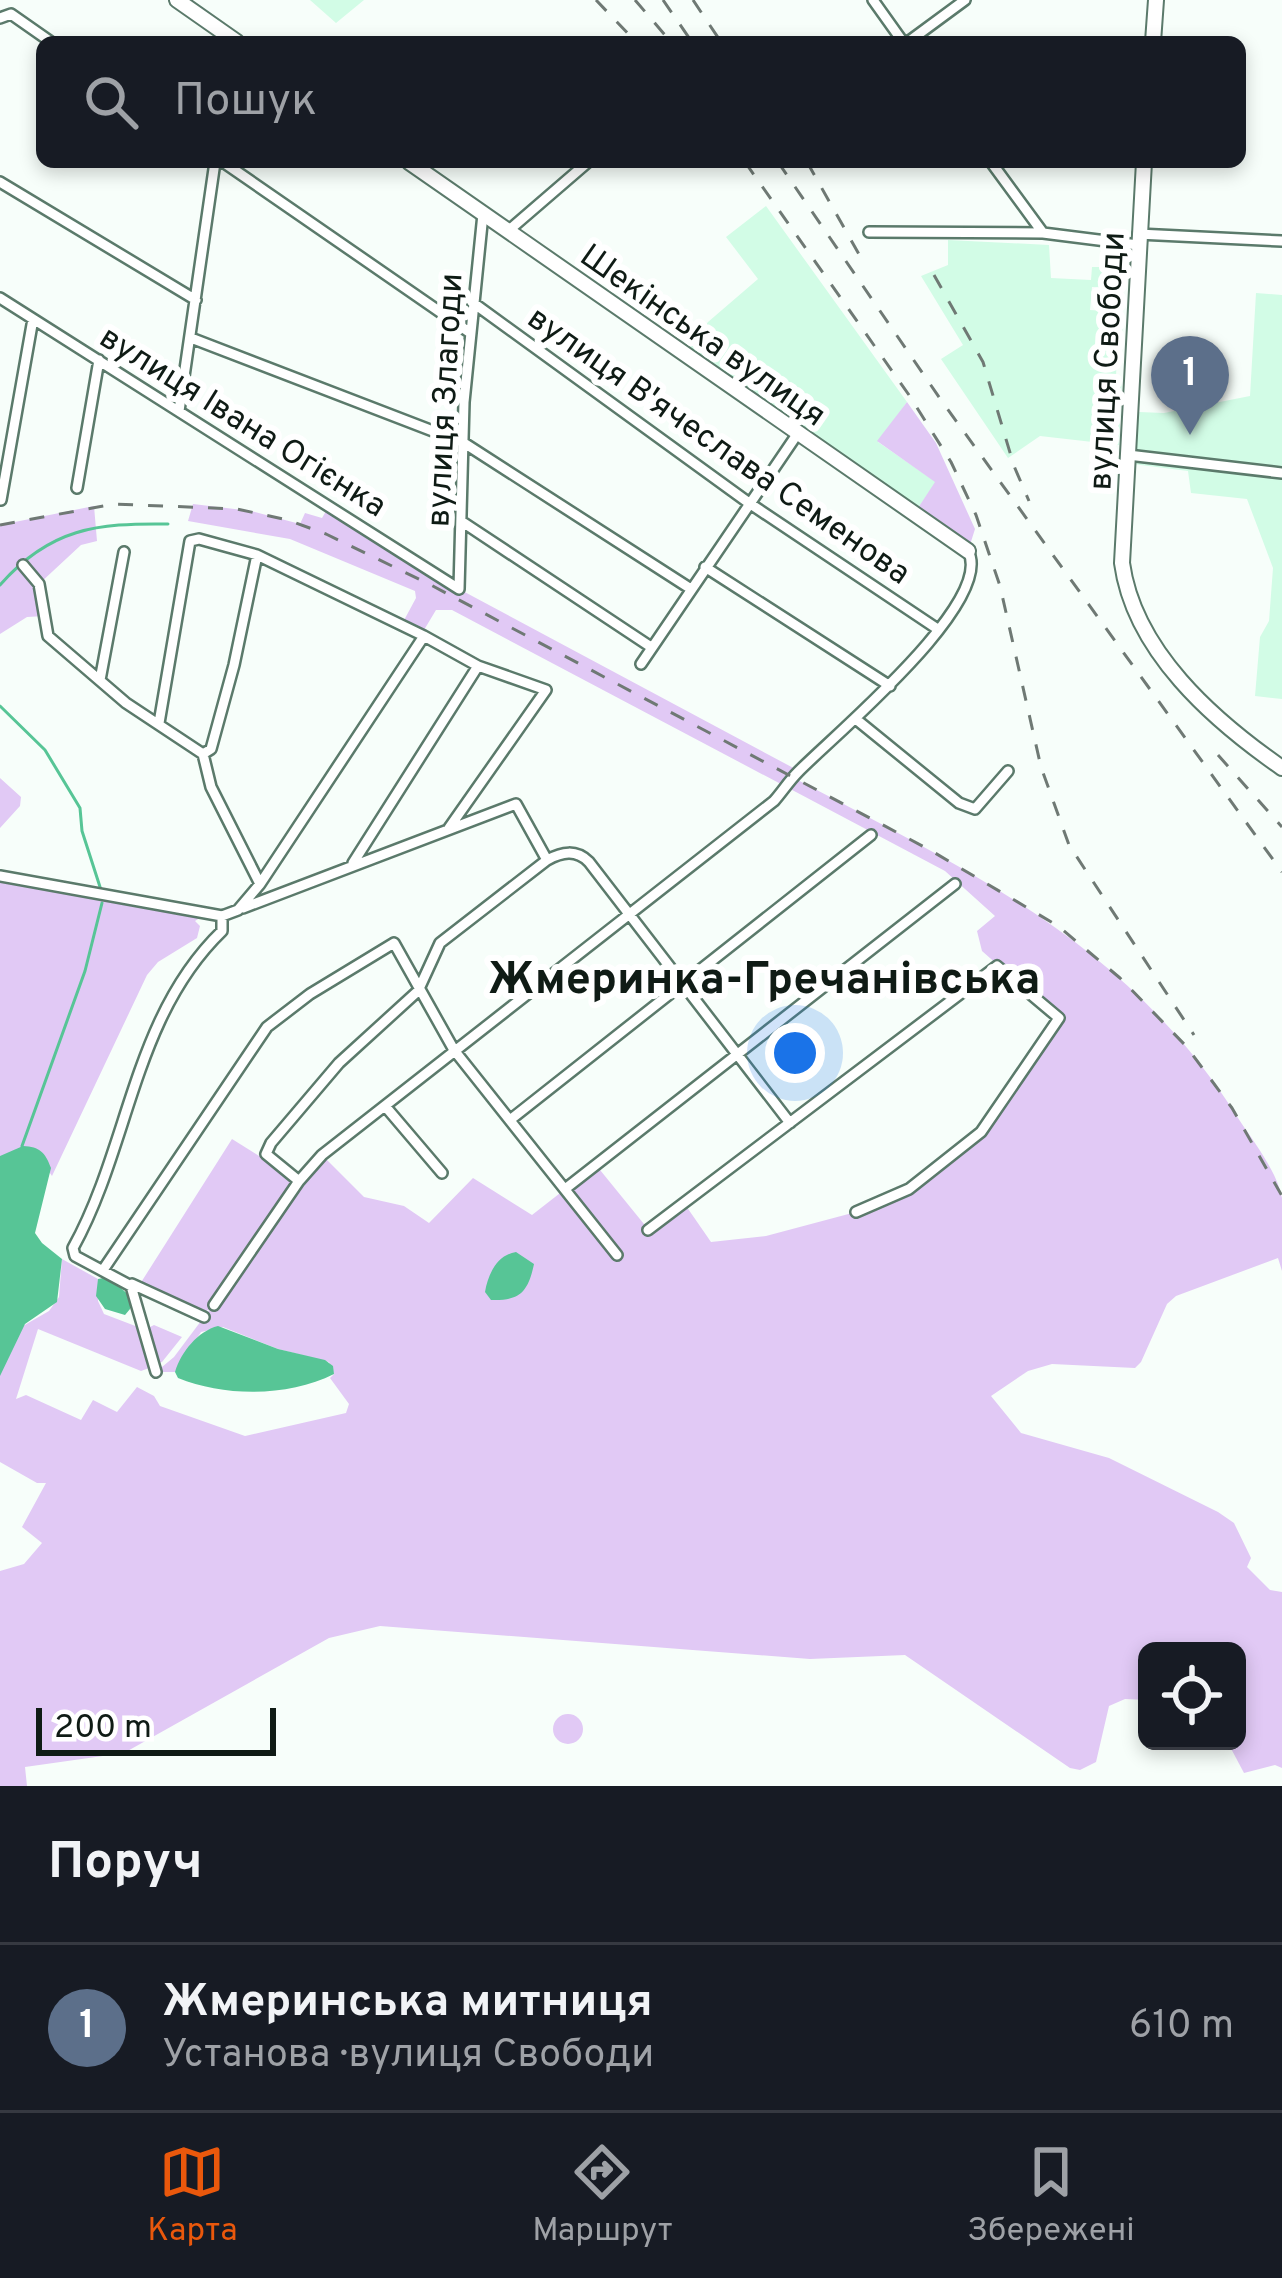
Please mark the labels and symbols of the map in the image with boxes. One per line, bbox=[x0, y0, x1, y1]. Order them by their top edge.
street label: вулиця Свободи bbox=[1081, 231, 1137, 491]
street label: Шекінська вулиця bbox=[570, 237, 833, 438]
street label: вулиця Злагоди bbox=[419, 272, 475, 528]
street label: вулиця В'ячеслава Семенова bbox=[518, 299, 917, 596]
street label: вулиця Івана Огієнка bbox=[91, 318, 393, 529]
pin: 1 bbox=[1151, 336, 1229, 435]
district label: Жмеринка-Гречанівська bbox=[488, 953, 1040, 1010]
your location bbox=[765, 1023, 825, 1083]
scale bar bbox=[36, 1702, 276, 1755]

